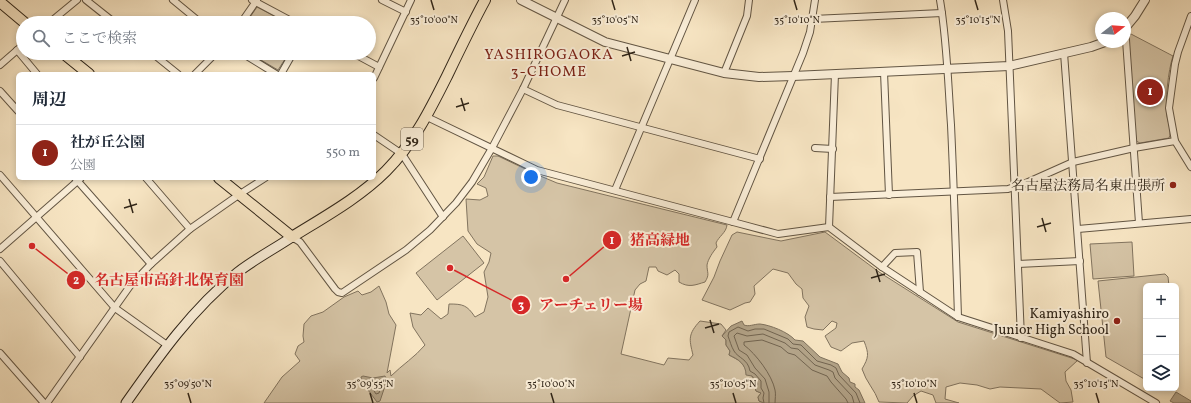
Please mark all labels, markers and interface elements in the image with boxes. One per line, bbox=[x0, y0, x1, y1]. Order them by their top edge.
north arrow bbox=[1095, 12, 1131, 48]
text: 35°10'00"N bbox=[410, 13, 459, 27]
text: 35°10'05"N bbox=[592, 13, 639, 27]
text: 35°10'10"N bbox=[774, 13, 821, 27]
text: 35°10'15"N bbox=[956, 13, 1001, 27]
search box bbox=[16, 16, 376, 60]
icon: search bbox=[30, 27, 52, 49]
text: ここで検索 bbox=[62, 29, 137, 50]
district label: YASHIROGAOKA 3-CHOME bbox=[484, 45, 614, 83]
pin: 1 bbox=[1137, 77, 1163, 107]
text: 周辺 bbox=[32, 89, 66, 112]
road number: 59 bbox=[401, 128, 423, 150]
text: 社が丘公園 bbox=[70, 133, 145, 154]
text: 1 bbox=[42, 144, 48, 162]
text: 550 m bbox=[326, 144, 360, 162]
text: 公園 bbox=[70, 157, 96, 175]
your location bbox=[521, 167, 541, 187]
place label: 名古屋法務局名東出張所 bbox=[1011, 177, 1165, 196]
marker: 名古屋法務局名東出張所 bbox=[1168, 180, 1178, 190]
callout: 猪高緑地 bbox=[602, 227, 698, 254]
text: 猪高緑地 bbox=[630, 231, 690, 252]
text: 1 bbox=[610, 233, 615, 249]
callout: 名古屋市高針北保育園 bbox=[66, 266, 252, 293]
text: 名古屋市高針北保育園 bbox=[94, 271, 244, 292]
text: 2 bbox=[73, 273, 79, 289]
map controls bbox=[1143, 283, 1179, 391]
button: + bbox=[1143, 283, 1179, 319]
callout: アーチェリー場 bbox=[511, 291, 652, 318]
text: アーチェリー場 bbox=[539, 296, 643, 317]
text: 3 bbox=[518, 298, 524, 314]
place label: Kamiyashiro Junior High School bbox=[994, 305, 1109, 340]
marker: Kamiyashiro Junior High School bbox=[1112, 316, 1122, 326]
button: − bbox=[1143, 319, 1179, 355]
button: layers bbox=[1143, 355, 1179, 391]
text: 35°09'50"N bbox=[164, 377, 212, 391]
text: 35°09'55"N bbox=[346, 377, 394, 391]
text: 35°10'00"N bbox=[527, 377, 576, 391]
text: 35°10'05"N bbox=[710, 377, 757, 391]
text: 35°10'10"N bbox=[891, 377, 938, 391]
text: 35°10'15"N bbox=[1074, 377, 1119, 391]

